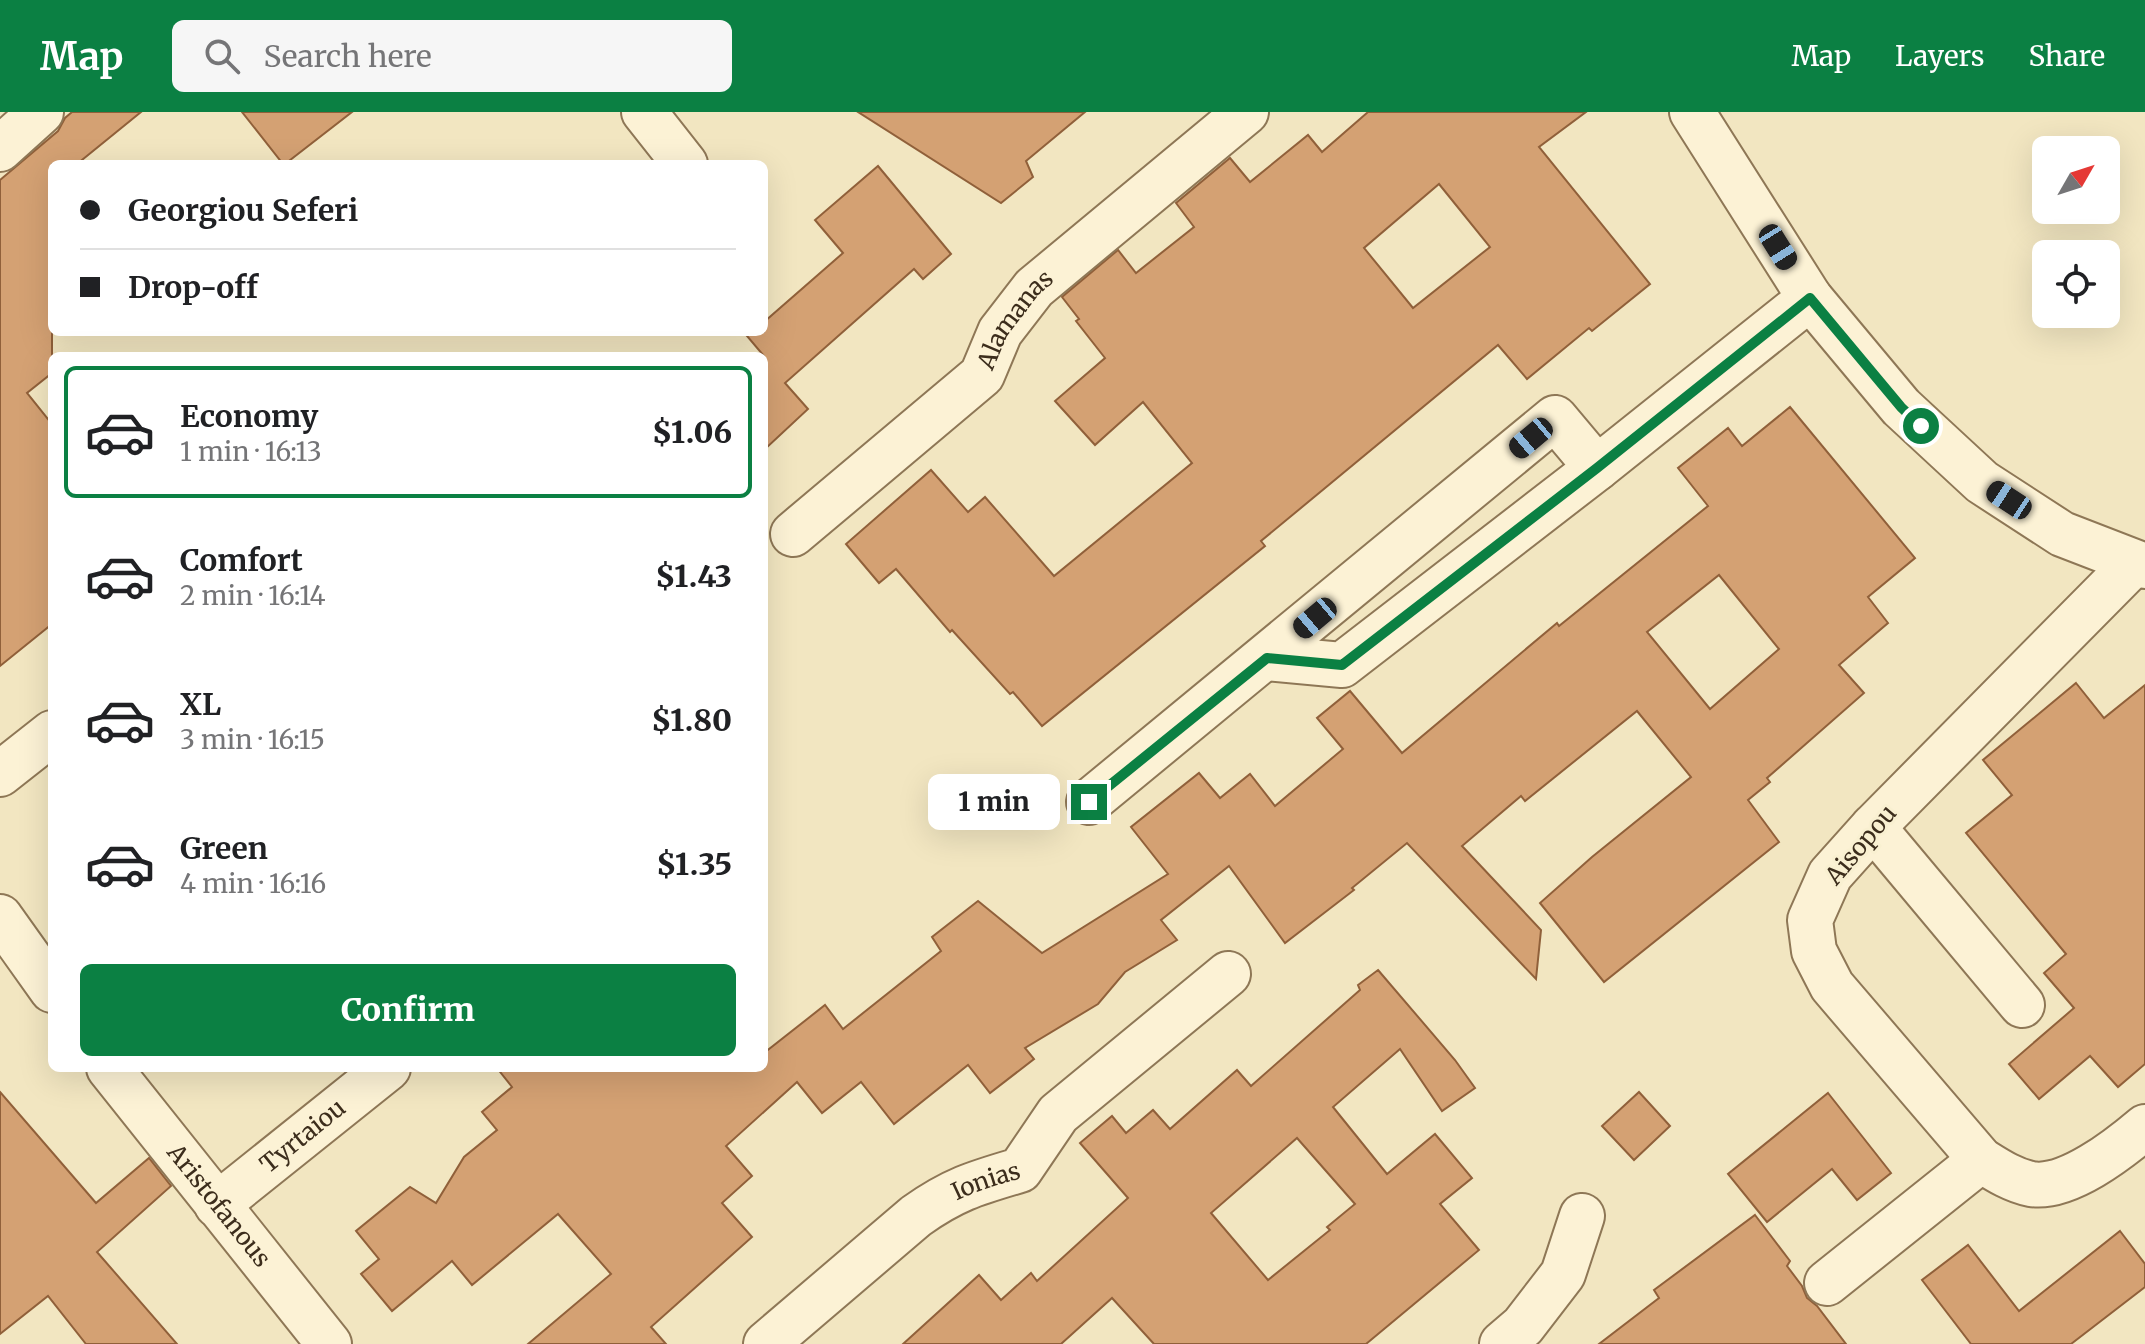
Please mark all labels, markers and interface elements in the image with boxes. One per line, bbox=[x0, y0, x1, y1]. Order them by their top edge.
search box bbox=[172, 20, 732, 92]
text: Map bbox=[40, 33, 124, 80]
icon: search bbox=[200, 34, 244, 78]
text: Search here bbox=[264, 37, 432, 75]
text: Map bbox=[1791, 38, 1851, 74]
text: Layers bbox=[1895, 38, 1984, 74]
text: Share bbox=[2028, 38, 2105, 74]
north arrow bbox=[2032, 136, 2120, 224]
map controls bbox=[2032, 136, 2120, 328]
text: Georgiou Seferi bbox=[128, 191, 358, 229]
car bbox=[1755, 220, 1801, 274]
button: locate bbox=[2032, 240, 2120, 328]
street label: Alamanas bbox=[970, 263, 1059, 375]
text: Drop-off bbox=[128, 268, 258, 306]
icon: car bbox=[84, 396, 156, 468]
text: Economy bbox=[180, 397, 318, 435]
route start bbox=[1903, 408, 1939, 444]
text: $1.06 bbox=[652, 413, 732, 451]
car bbox=[1505, 413, 1557, 463]
text: 1 min · 16:13 bbox=[180, 435, 322, 468]
car bbox=[1982, 477, 2036, 523]
icon: car bbox=[84, 540, 156, 612]
text: Comfort bbox=[180, 541, 303, 579]
text: $1.43 bbox=[655, 557, 732, 595]
text: 2 min · 16:14 bbox=[180, 579, 326, 612]
car bbox=[1289, 593, 1341, 643]
icon: car bbox=[84, 684, 156, 756]
text: XL bbox=[180, 685, 221, 723]
text: $1.80 bbox=[651, 701, 732, 739]
text: 3 min · 16:15 bbox=[180, 723, 325, 756]
callout: 1 min bbox=[929, 774, 1061, 830]
route end bbox=[1071, 784, 1107, 820]
text: 1 min bbox=[958, 785, 1030, 818]
street label: Aisopou bbox=[1818, 798, 1903, 892]
icon: car bbox=[84, 828, 156, 900]
text: Green bbox=[180, 829, 268, 867]
text: $1.35 bbox=[656, 845, 732, 883]
text: 4 min · 16:16 bbox=[180, 867, 326, 900]
button: Confirm bbox=[80, 964, 736, 1056]
street label: Tyrtaiou bbox=[253, 1092, 352, 1180]
street label: Aristofanous bbox=[160, 1137, 278, 1273]
street label: Ionias bbox=[946, 1155, 1024, 1207]

